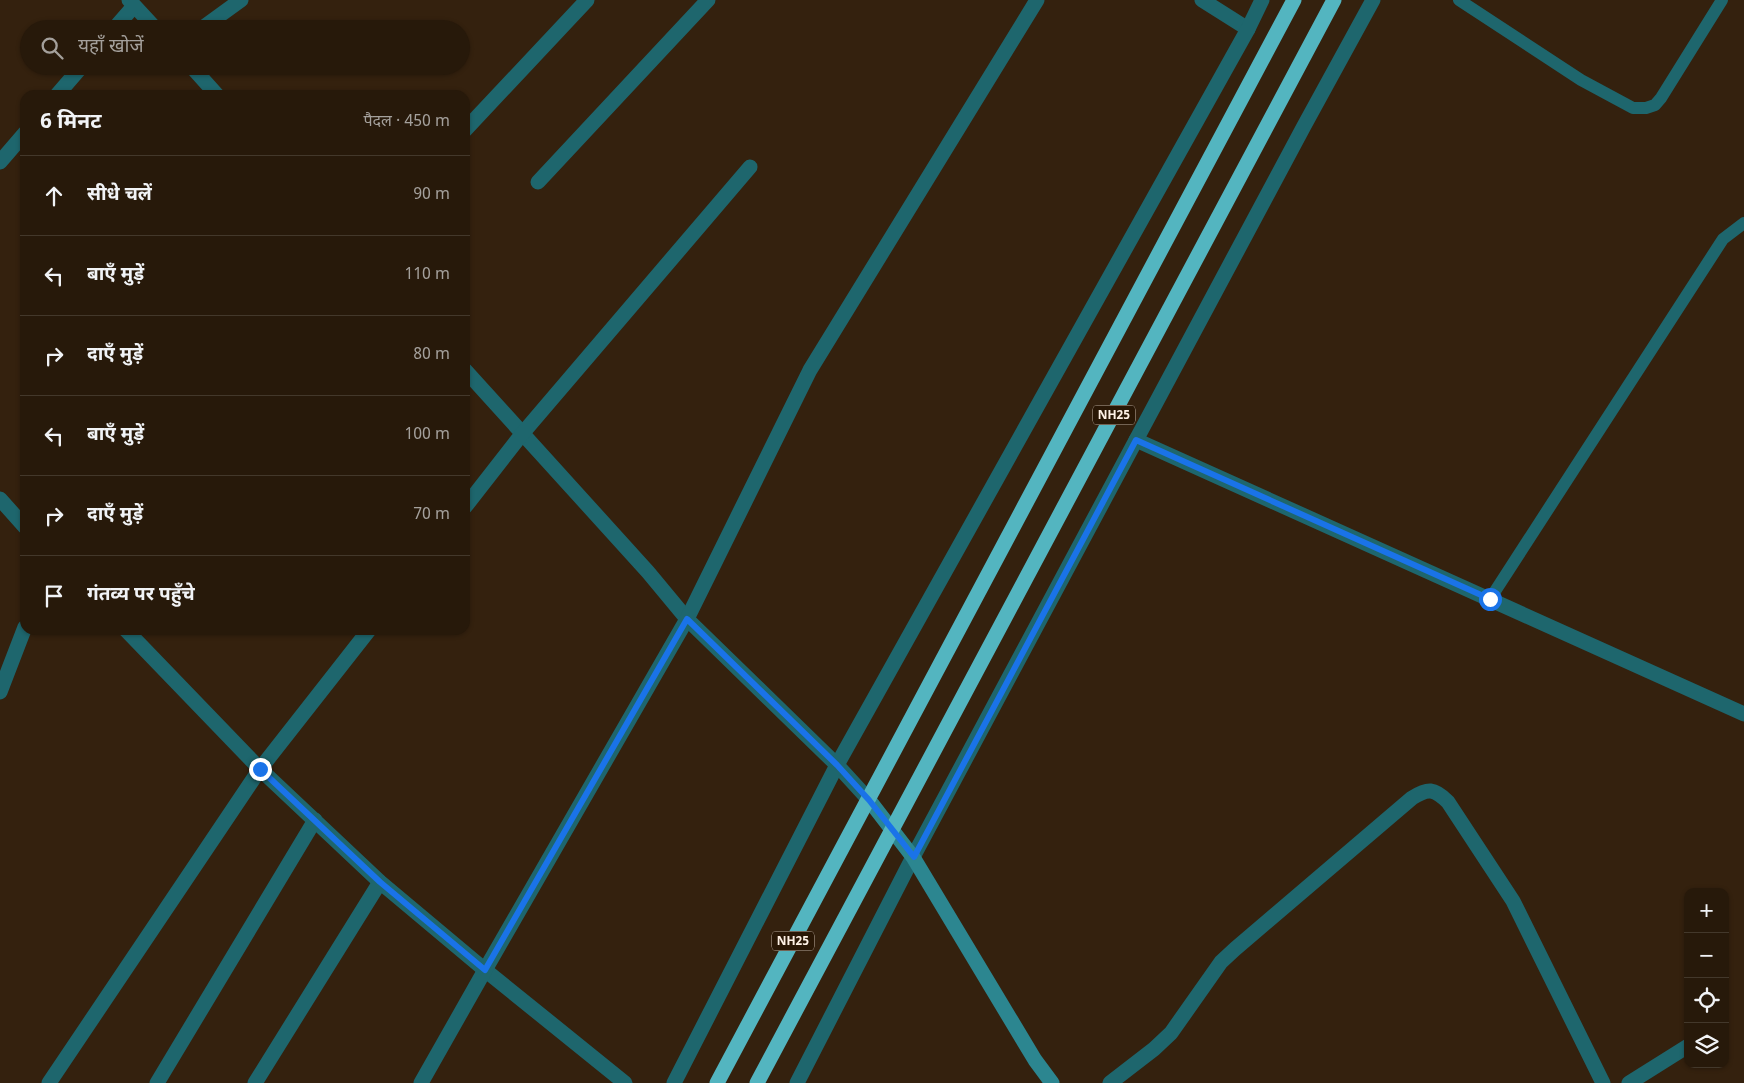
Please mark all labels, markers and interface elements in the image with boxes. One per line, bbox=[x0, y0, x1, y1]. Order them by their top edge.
search box bbox=[20, 20, 470, 75]
icon: search bbox=[38, 34, 66, 62]
text: यहाँ खोजें bbox=[78, 35, 144, 60]
text: 6 मिनट bbox=[40, 109, 101, 137]
text: पैदल · 450 m bbox=[363, 112, 450, 133]
icon: ahead bbox=[40, 182, 68, 210]
text: सीधे चलें bbox=[87, 183, 152, 208]
text: 90 m bbox=[413, 185, 450, 206]
icon: left bbox=[40, 262, 68, 290]
text: बाएँ मुड़ें bbox=[87, 263, 144, 288]
text: 110 m bbox=[404, 265, 450, 286]
icon: right bbox=[40, 342, 68, 370]
text: दाएँ मुड़ें bbox=[87, 343, 143, 368]
text: 80 m bbox=[413, 345, 450, 366]
road number: NH25 bbox=[1093, 406, 1135, 424]
icon: left bbox=[40, 422, 68, 450]
text: बाएँ मुड़ें bbox=[87, 423, 144, 448]
text: 100 m bbox=[404, 425, 450, 446]
icon: right bbox=[40, 502, 68, 530]
text: दाएँ मुड़ें bbox=[87, 503, 143, 528]
text: 70 m bbox=[413, 505, 450, 526]
icon: arrive bbox=[40, 582, 68, 610]
text: गंतव्य पर पहुँचे bbox=[87, 583, 195, 608]
route start bbox=[1479, 588, 1502, 611]
route end bbox=[249, 758, 272, 781]
map controls bbox=[1684, 888, 1729, 1068]
button: + bbox=[1684, 888, 1729, 933]
road number: NH25 bbox=[772, 931, 814, 950]
button: − bbox=[1684, 933, 1729, 978]
button: locate bbox=[1684, 978, 1729, 1023]
button: layers bbox=[1684, 1023, 1729, 1068]

